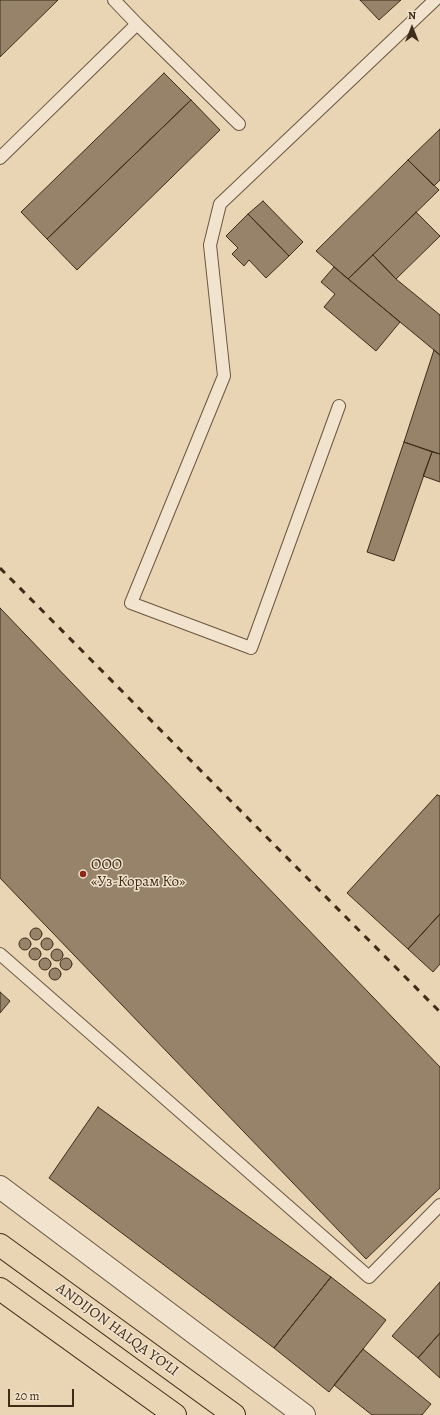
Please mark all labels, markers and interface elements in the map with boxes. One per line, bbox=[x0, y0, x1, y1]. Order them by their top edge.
north arrow bbox=[392, 8, 432, 48]
text: N bbox=[408, 8, 416, 23]
place label: ООО «Уз-Корам Ко» bbox=[91, 856, 185, 891]
marker: ООО «Уз-Корам Ко» bbox=[78, 869, 88, 879]
street label: ANDIJON HALQA YO‘LI bbox=[52, 1279, 182, 1381]
scale bar bbox=[10, 1381, 76, 1407]
text: 20 m bbox=[15, 1388, 39, 1404]

